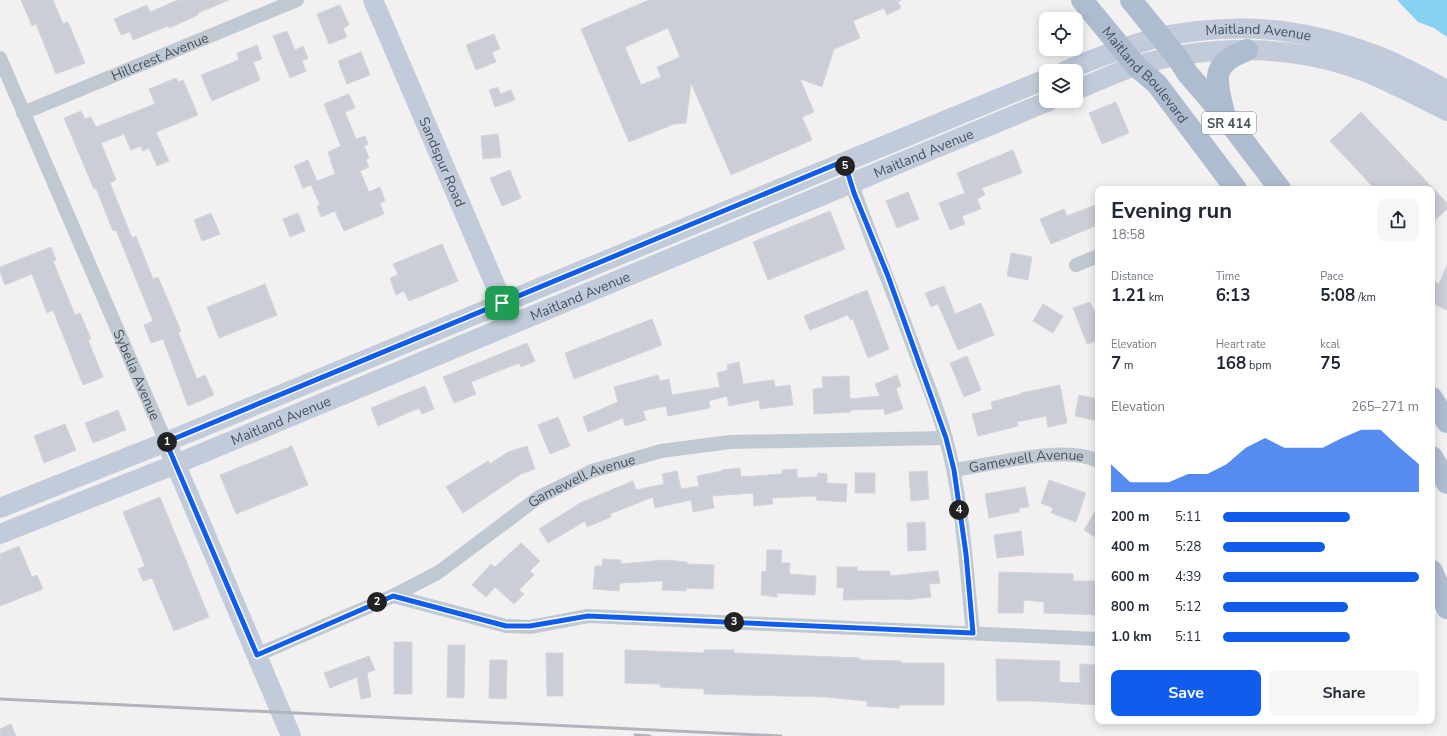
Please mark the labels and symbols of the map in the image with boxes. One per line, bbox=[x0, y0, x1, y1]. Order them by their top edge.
street label: Maitland Avenue bbox=[1205, 20, 1313, 46]
street label: Maitland Boulevard bbox=[1097, 23, 1192, 127]
street label: Hillcrest Avenue bbox=[108, 28, 212, 86]
road number: SR 414 bbox=[1202, 112, 1256, 134]
street label: Sandspur Road bbox=[414, 114, 470, 210]
street label: Maitland Avenue bbox=[871, 124, 977, 183]
pin: 5 bbox=[835, 156, 855, 176]
street label: Maitland Avenue bbox=[527, 267, 633, 326]
pin bbox=[485, 286, 519, 320]
street label: Sybelia Avenue bbox=[108, 326, 164, 423]
street label: Maitland Avenue bbox=[228, 392, 334, 450]
pin: 1 bbox=[157, 432, 177, 452]
street label: Gamewell Avenue bbox=[967, 445, 1085, 477]
street label: Gamewell Avenue bbox=[524, 450, 638, 512]
pin: 4 bbox=[949, 500, 969, 520]
pin: 2 bbox=[367, 592, 387, 612]
pin: 3 bbox=[724, 612, 744, 632]

